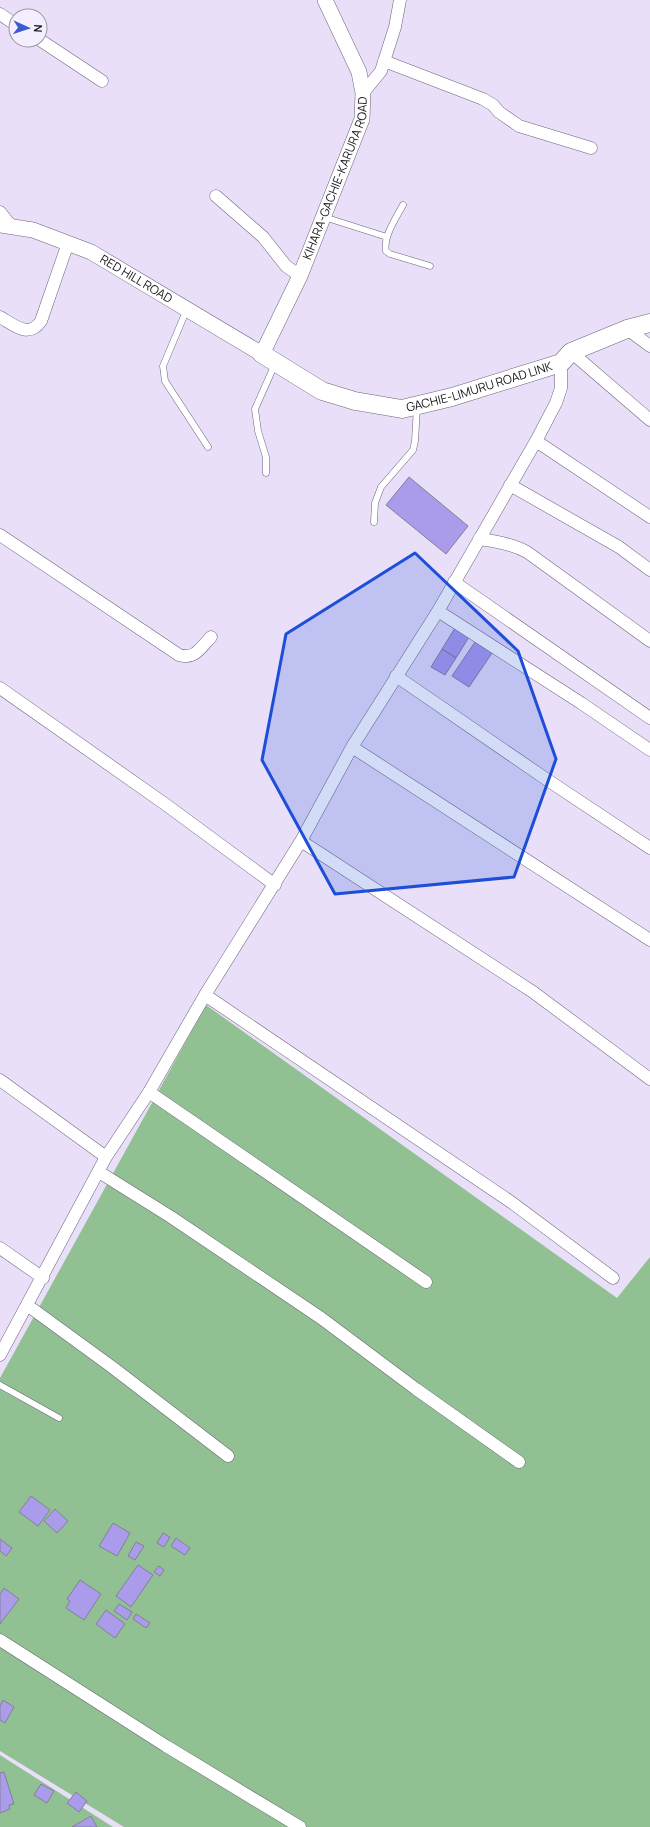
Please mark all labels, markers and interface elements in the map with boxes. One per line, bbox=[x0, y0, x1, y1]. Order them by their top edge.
north arrow bbox=[8, 8, 48, 48]
text: N bbox=[31, 24, 46, 33]
street label: KIHARA-GACHIE-KARURA ROAD bbox=[298, 96, 371, 262]
street label: RED HILL ROAD bbox=[97, 250, 176, 307]
street label: GACHIE-LIMURU ROAD LINK bbox=[404, 357, 555, 416]

